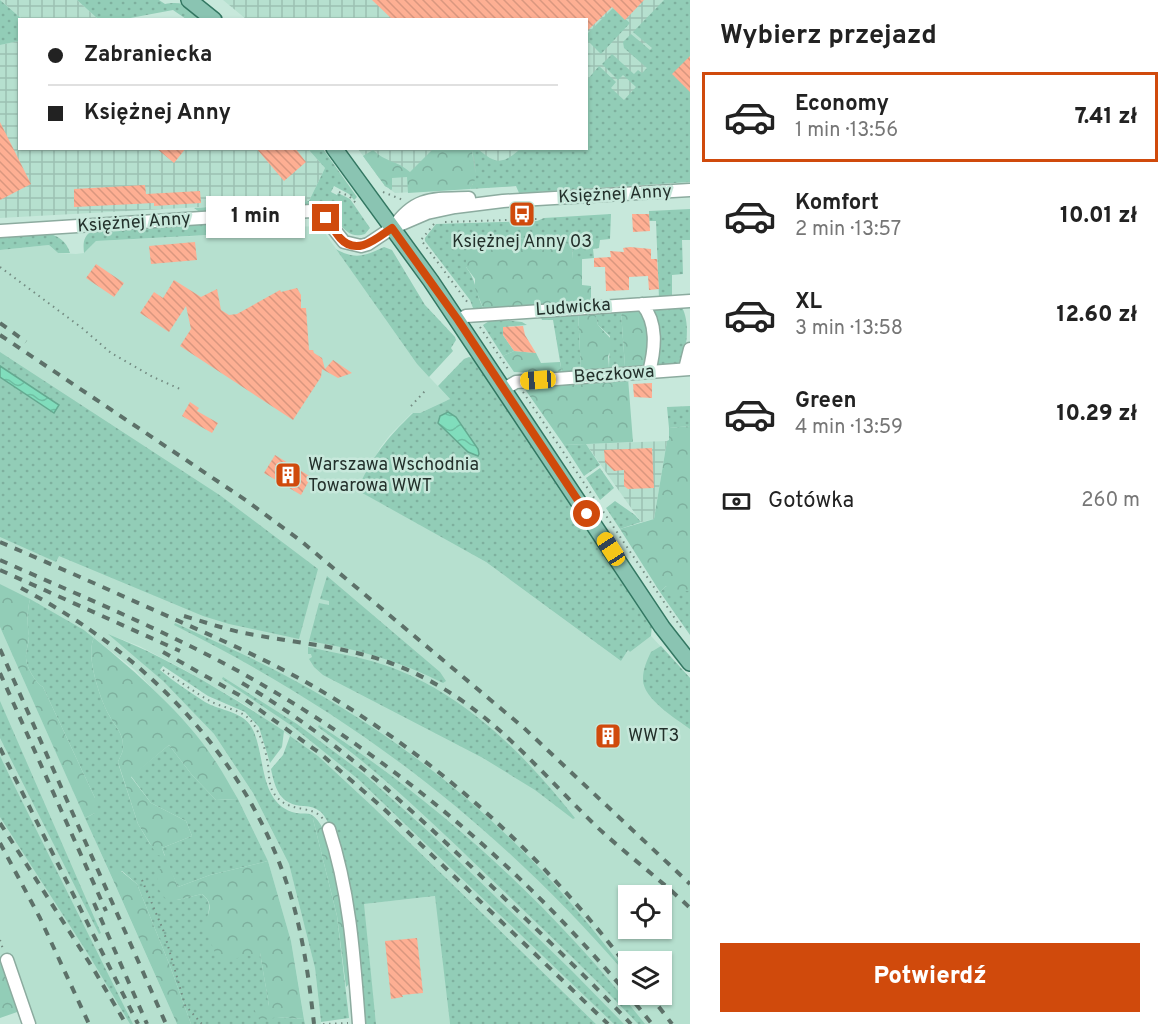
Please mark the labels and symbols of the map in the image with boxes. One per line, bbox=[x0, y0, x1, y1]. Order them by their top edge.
street label: Księżnej Anny bbox=[558, 181, 672, 209]
callout: 1 min bbox=[206, 197, 305, 239]
bus stop icon: Księżnej Anny 03 bbox=[507, 199, 537, 229]
route end bbox=[312, 204, 339, 231]
street label: Księżnej Anny bbox=[77, 208, 191, 238]
place label: Księżnej Anny 03 bbox=[452, 231, 592, 254]
street label: Ludwicka bbox=[535, 294, 611, 322]
street label: Beczkowa bbox=[573, 361, 655, 389]
car bbox=[519, 370, 557, 390]
place label: Warszawa Wschodnia Towarowa WWT bbox=[308, 454, 479, 498]
building icon: Warszawa Wschodnia Towarowa WWT bbox=[273, 460, 303, 490]
route start bbox=[573, 500, 600, 527]
car bbox=[594, 529, 628, 569]
building icon: WWT3 bbox=[593, 721, 623, 751]
place label: WWT3 bbox=[628, 725, 679, 748]

